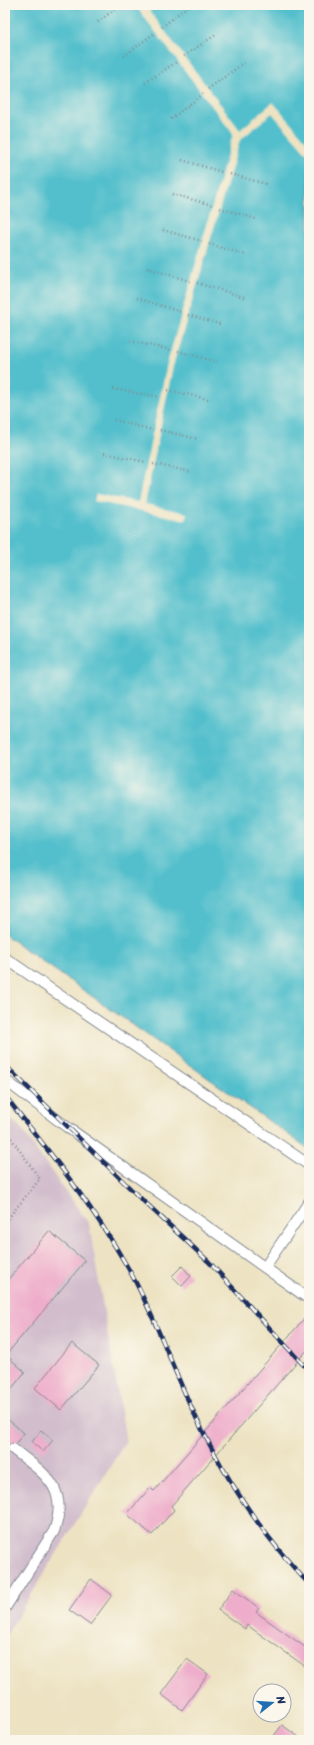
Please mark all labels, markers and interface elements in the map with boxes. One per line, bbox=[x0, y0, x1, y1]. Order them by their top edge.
north arrow bbox=[252, 1683, 292, 1723]
text: N bbox=[271, 1693, 291, 1707]

